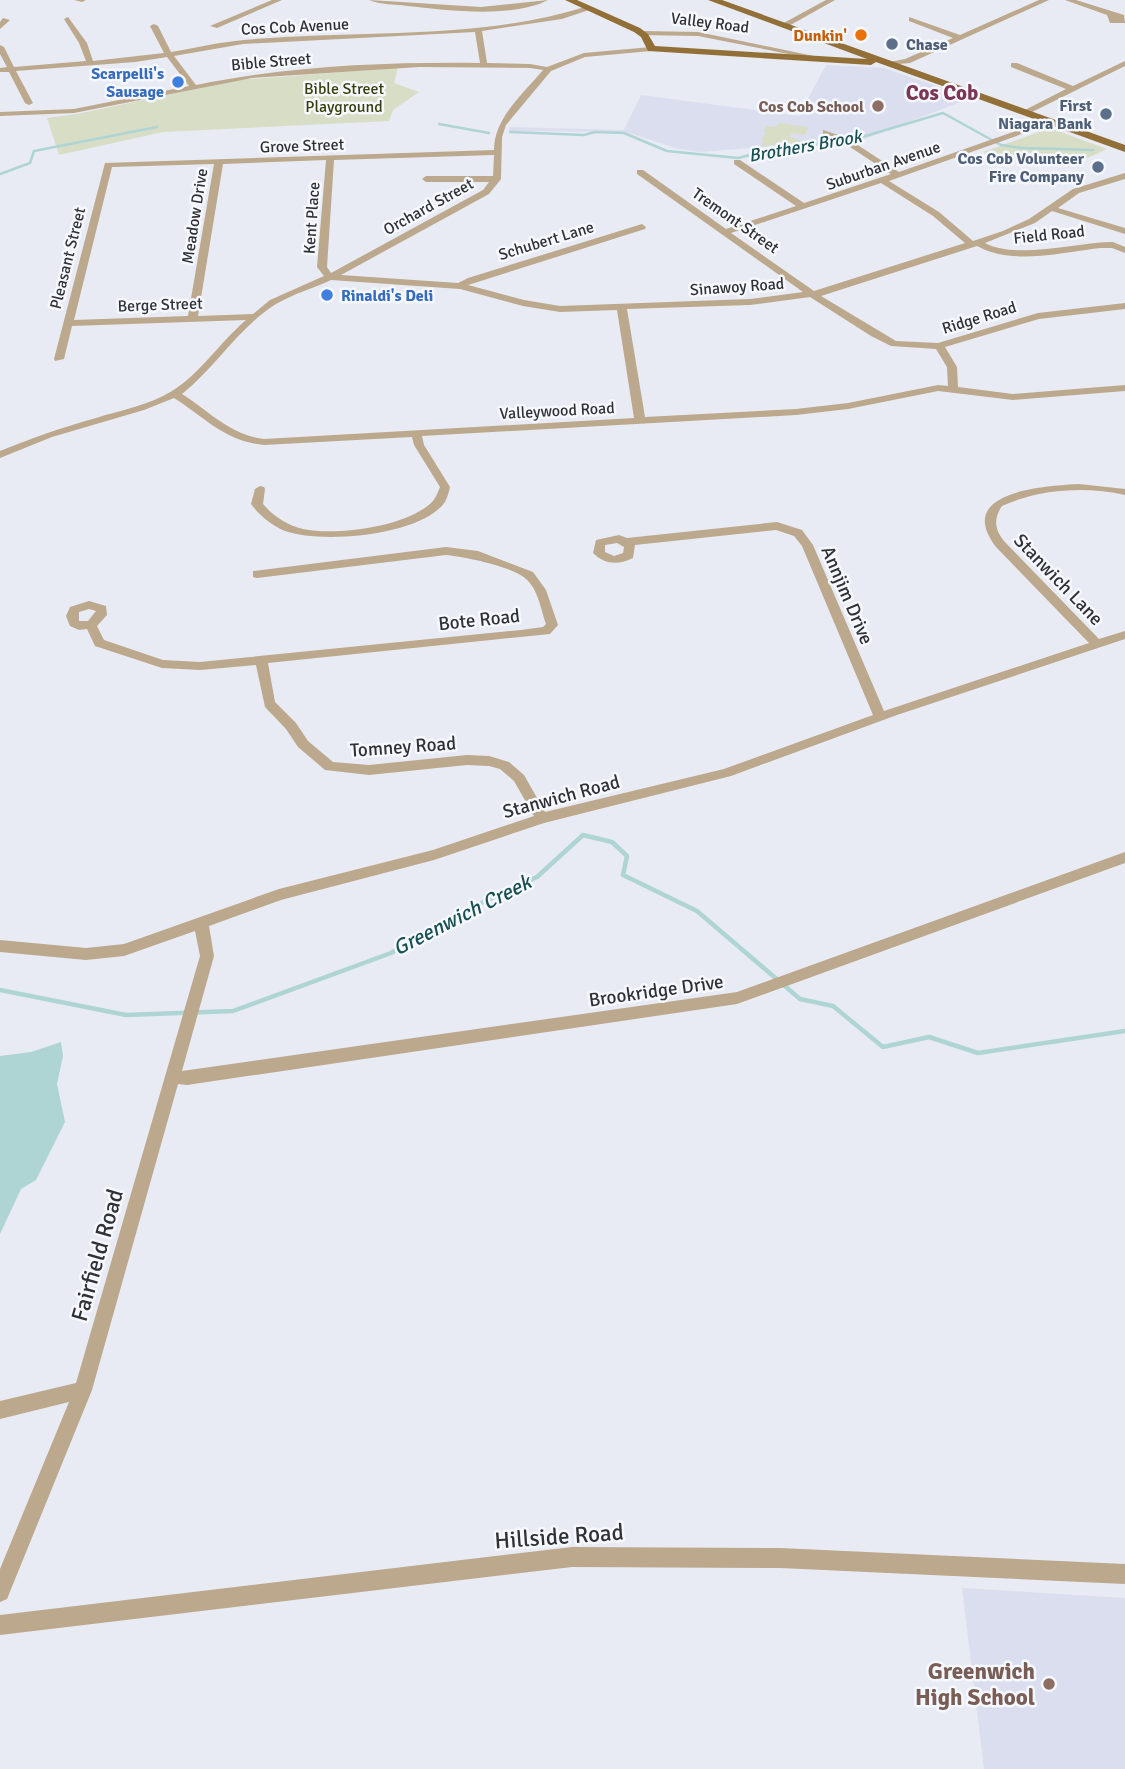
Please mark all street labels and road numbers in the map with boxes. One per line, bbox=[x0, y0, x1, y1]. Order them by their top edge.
street label: Valley Road bbox=[670, 8, 750, 38]
street label: Cos Cob Avenue bbox=[240, 14, 350, 40]
street label: Bible Street bbox=[230, 49, 312, 75]
street label: Grove Street bbox=[260, 135, 345, 157]
street label: Suburban Avenue bbox=[824, 137, 943, 195]
street label: Meadow Drive bbox=[178, 167, 212, 265]
street label: Orchard Street bbox=[380, 174, 477, 240]
street label: Kent Place bbox=[299, 181, 324, 255]
street label: Tremont Street bbox=[688, 184, 783, 258]
street label: Pleasant Street bbox=[46, 205, 90, 311]
street label: Schubert Lane bbox=[496, 217, 596, 265]
street label: Field Road bbox=[1012, 221, 1086, 249]
street label: Sinawoy Road bbox=[689, 274, 785, 300]
street label: Berge Street bbox=[117, 294, 203, 316]
street label: Ridge Road bbox=[940, 297, 1019, 339]
street label: Valleywood Road bbox=[499, 398, 615, 424]
street label: Stanwich Lane bbox=[1008, 529, 1108, 631]
street label: Annjim Drive bbox=[816, 543, 879, 648]
street label: Bote Road bbox=[437, 604, 521, 636]
street label: Tomney Road bbox=[349, 731, 457, 763]
street label: Stanwich Road bbox=[500, 770, 622, 824]
street label: Brookridge Drive bbox=[587, 970, 725, 1012]
street label: Fairfield Road bbox=[65, 1186, 130, 1325]
street label: Hillside Road bbox=[494, 1518, 625, 1555]

